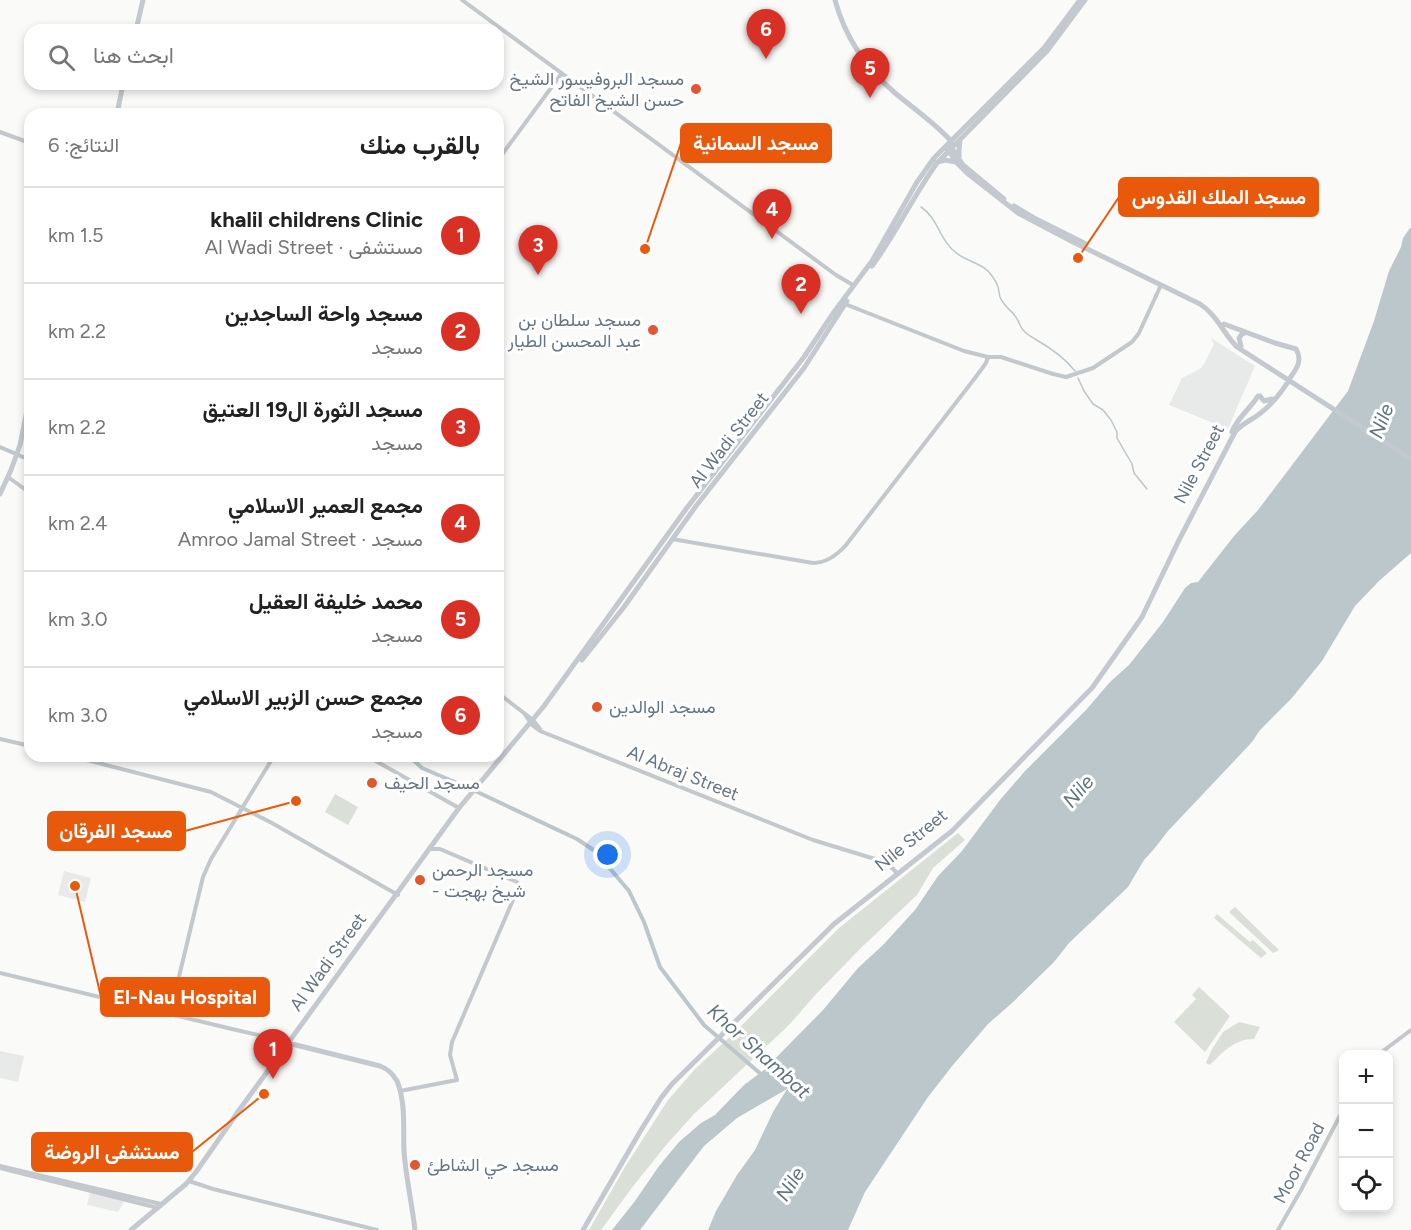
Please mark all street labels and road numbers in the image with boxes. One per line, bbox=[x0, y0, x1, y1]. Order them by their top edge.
street label: Al Wadi Street bbox=[685, 387, 773, 492]
street label: Nile Street bbox=[1169, 420, 1229, 507]
street label: Al Abraj Street bbox=[624, 741, 742, 805]
street label: Nile Street bbox=[870, 804, 952, 876]
street label: Al Wadi Street bbox=[285, 908, 371, 1015]
street label: Moor Road bbox=[1269, 1119, 1329, 1207]

